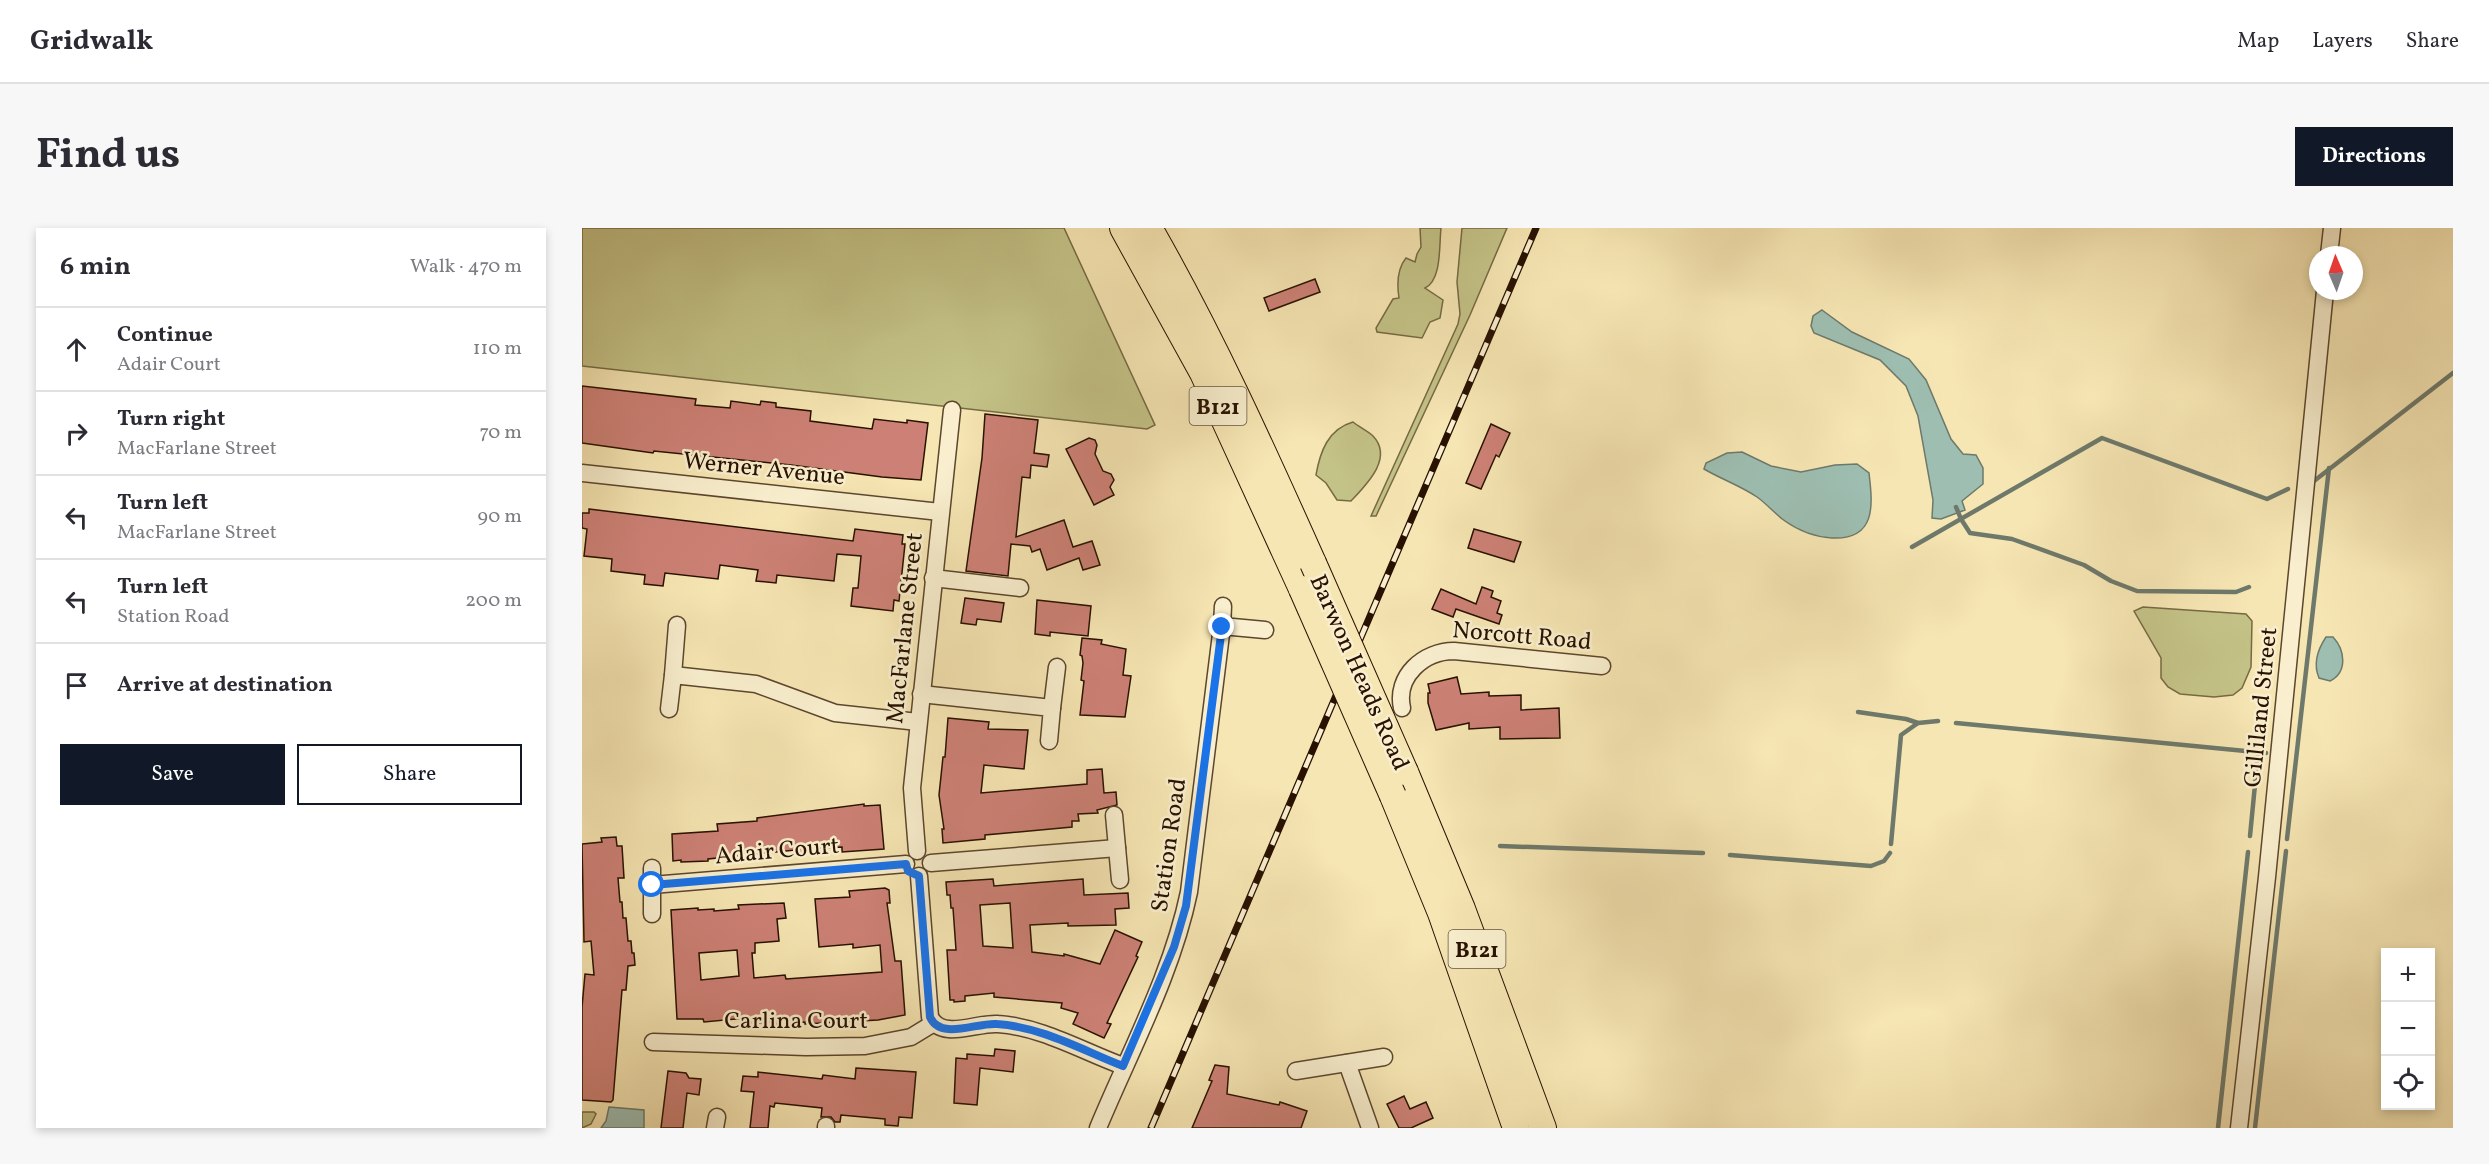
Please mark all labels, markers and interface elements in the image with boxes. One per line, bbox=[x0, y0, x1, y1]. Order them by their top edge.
text: Gridwalk bbox=[30, 22, 153, 61]
text: Map bbox=[2237, 27, 2279, 56]
text: Layers bbox=[2312, 27, 2373, 56]
text: Share bbox=[2406, 27, 2459, 56]
text: Find us bbox=[36, 127, 180, 186]
button: Directions bbox=[2295, 127, 2453, 186]
north arrow bbox=[2309, 246, 2363, 300]
text: 6 min bbox=[60, 249, 131, 285]
text: Walk · 470 m bbox=[410, 253, 522, 281]
text: Continue bbox=[117, 320, 213, 351]
icon: ahead bbox=[60, 333, 93, 366]
text: 110 m bbox=[473, 335, 522, 363]
text: Adair Court bbox=[117, 351, 221, 379]
road number: B121 bbox=[1190, 387, 1246, 425]
text: Turn right bbox=[117, 404, 225, 435]
icon: right bbox=[60, 417, 93, 450]
text: 70 m bbox=[479, 419, 522, 447]
text: MacFarlane Street bbox=[117, 435, 277, 463]
street label: Werner Avenue bbox=[681, 445, 846, 495]
text: Turn left bbox=[117, 488, 208, 519]
icon: left bbox=[60, 501, 93, 534]
text: 90 m bbox=[478, 503, 522, 531]
text: MacFarlane Street bbox=[117, 519, 277, 547]
street label: MacFarlane Street bbox=[879, 531, 933, 725]
street label: Barwon Heads Road bbox=[1300, 569, 1417, 776]
text: Turn left bbox=[117, 572, 208, 603]
icon: left bbox=[60, 585, 93, 618]
text: 200 m bbox=[465, 587, 522, 615]
text: Station Road bbox=[117, 603, 230, 631]
route end bbox=[1208, 613, 1234, 639]
street label: Norcott Road bbox=[1451, 614, 1593, 660]
street label: Gilliland Street bbox=[2237, 625, 2287, 789]
icon: arrive bbox=[60, 669, 93, 702]
text: Arrive at destination bbox=[117, 670, 333, 701]
button: Save bbox=[60, 744, 285, 805]
button: Share bbox=[297, 744, 522, 805]
street label: Station Road bbox=[1144, 776, 1196, 914]
street label: Adair Court bbox=[714, 830, 841, 874]
route start bbox=[638, 871, 664, 897]
road number: B121 bbox=[1448, 930, 1506, 968]
map controls bbox=[2381, 948, 2435, 1110]
button: + bbox=[2381, 948, 2435, 1002]
button: − bbox=[2381, 1002, 2435, 1056]
street label: Carlina Court bbox=[724, 1005, 868, 1039]
button: locate bbox=[2381, 1056, 2435, 1110]

